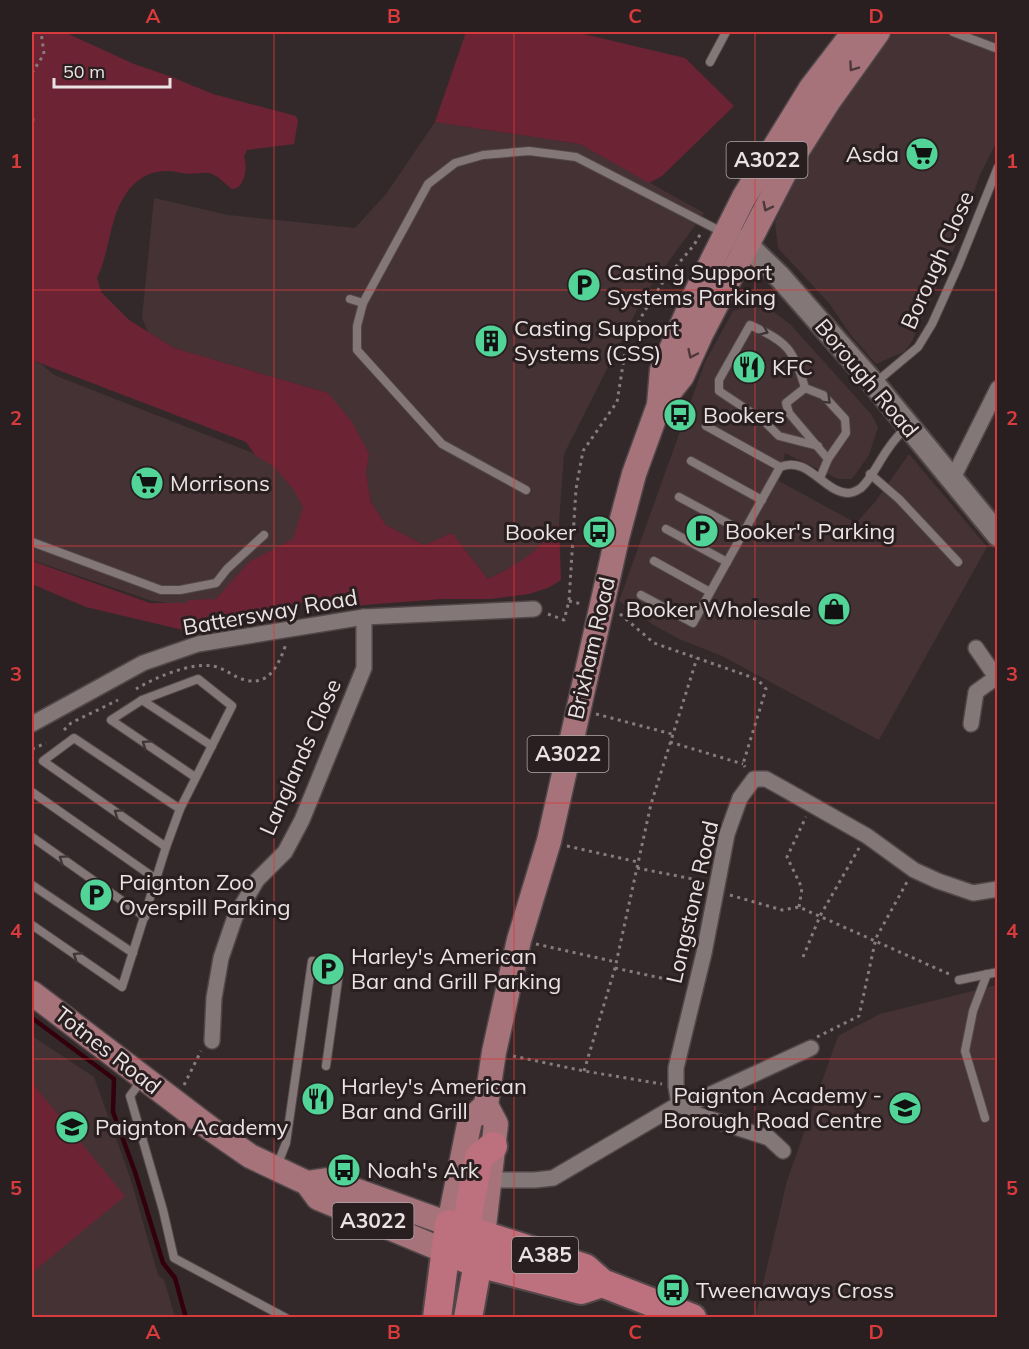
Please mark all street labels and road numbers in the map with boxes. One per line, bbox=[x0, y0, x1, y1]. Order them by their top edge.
road number: A3022 bbox=[726, 142, 807, 178]
street label: Borough Close bbox=[894, 187, 980, 333]
street label: Borough Road bbox=[809, 313, 925, 443]
street label: Brixham Road bbox=[561, 574, 621, 722]
street label: Battersway Road bbox=[180, 583, 360, 641]
street label: Langlands Close bbox=[253, 674, 347, 840]
road number: A3022 bbox=[528, 736, 608, 772]
street label: Longstone Road bbox=[660, 818, 724, 986]
street label: Totnes Road bbox=[49, 1000, 167, 1100]
road number: A3022 bbox=[332, 1203, 413, 1239]
road number: A385 bbox=[512, 1237, 578, 1273]

